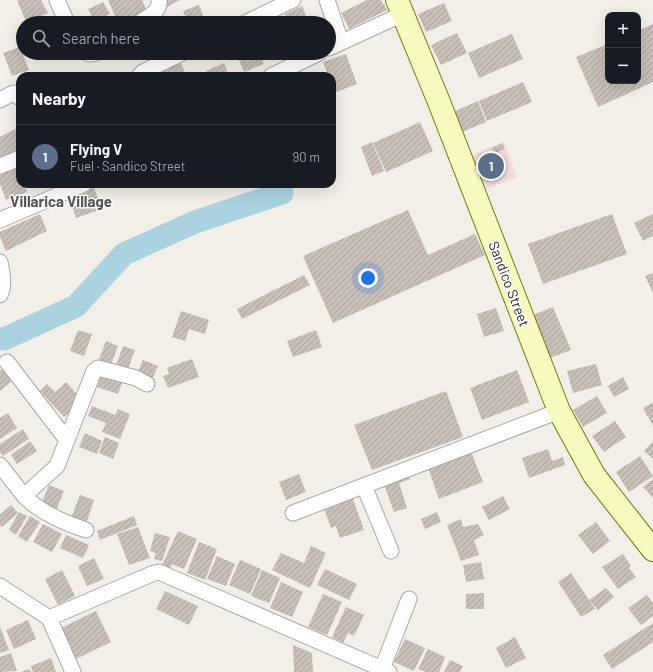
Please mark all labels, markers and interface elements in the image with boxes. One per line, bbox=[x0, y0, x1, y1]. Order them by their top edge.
map controls bbox=[605, 12, 641, 84]
button: + bbox=[605, 12, 641, 48]
search box bbox=[16, 16, 336, 60]
icon: search bbox=[30, 27, 52, 49]
text: Search here bbox=[62, 29, 140, 47]
button: − bbox=[605, 48, 641, 84]
text: Nearby bbox=[32, 88, 86, 108]
text: Flying V bbox=[70, 140, 122, 158]
text: 1 bbox=[43, 149, 47, 165]
text: 90 m bbox=[293, 149, 320, 165]
pin: 1 bbox=[478, 151, 504, 181]
text: Fuel · Sandico Street bbox=[70, 158, 185, 174]
district label: Villarica Village bbox=[10, 192, 112, 210]
street label: Sandico Street bbox=[485, 239, 534, 329]
your location bbox=[358, 268, 378, 288]

